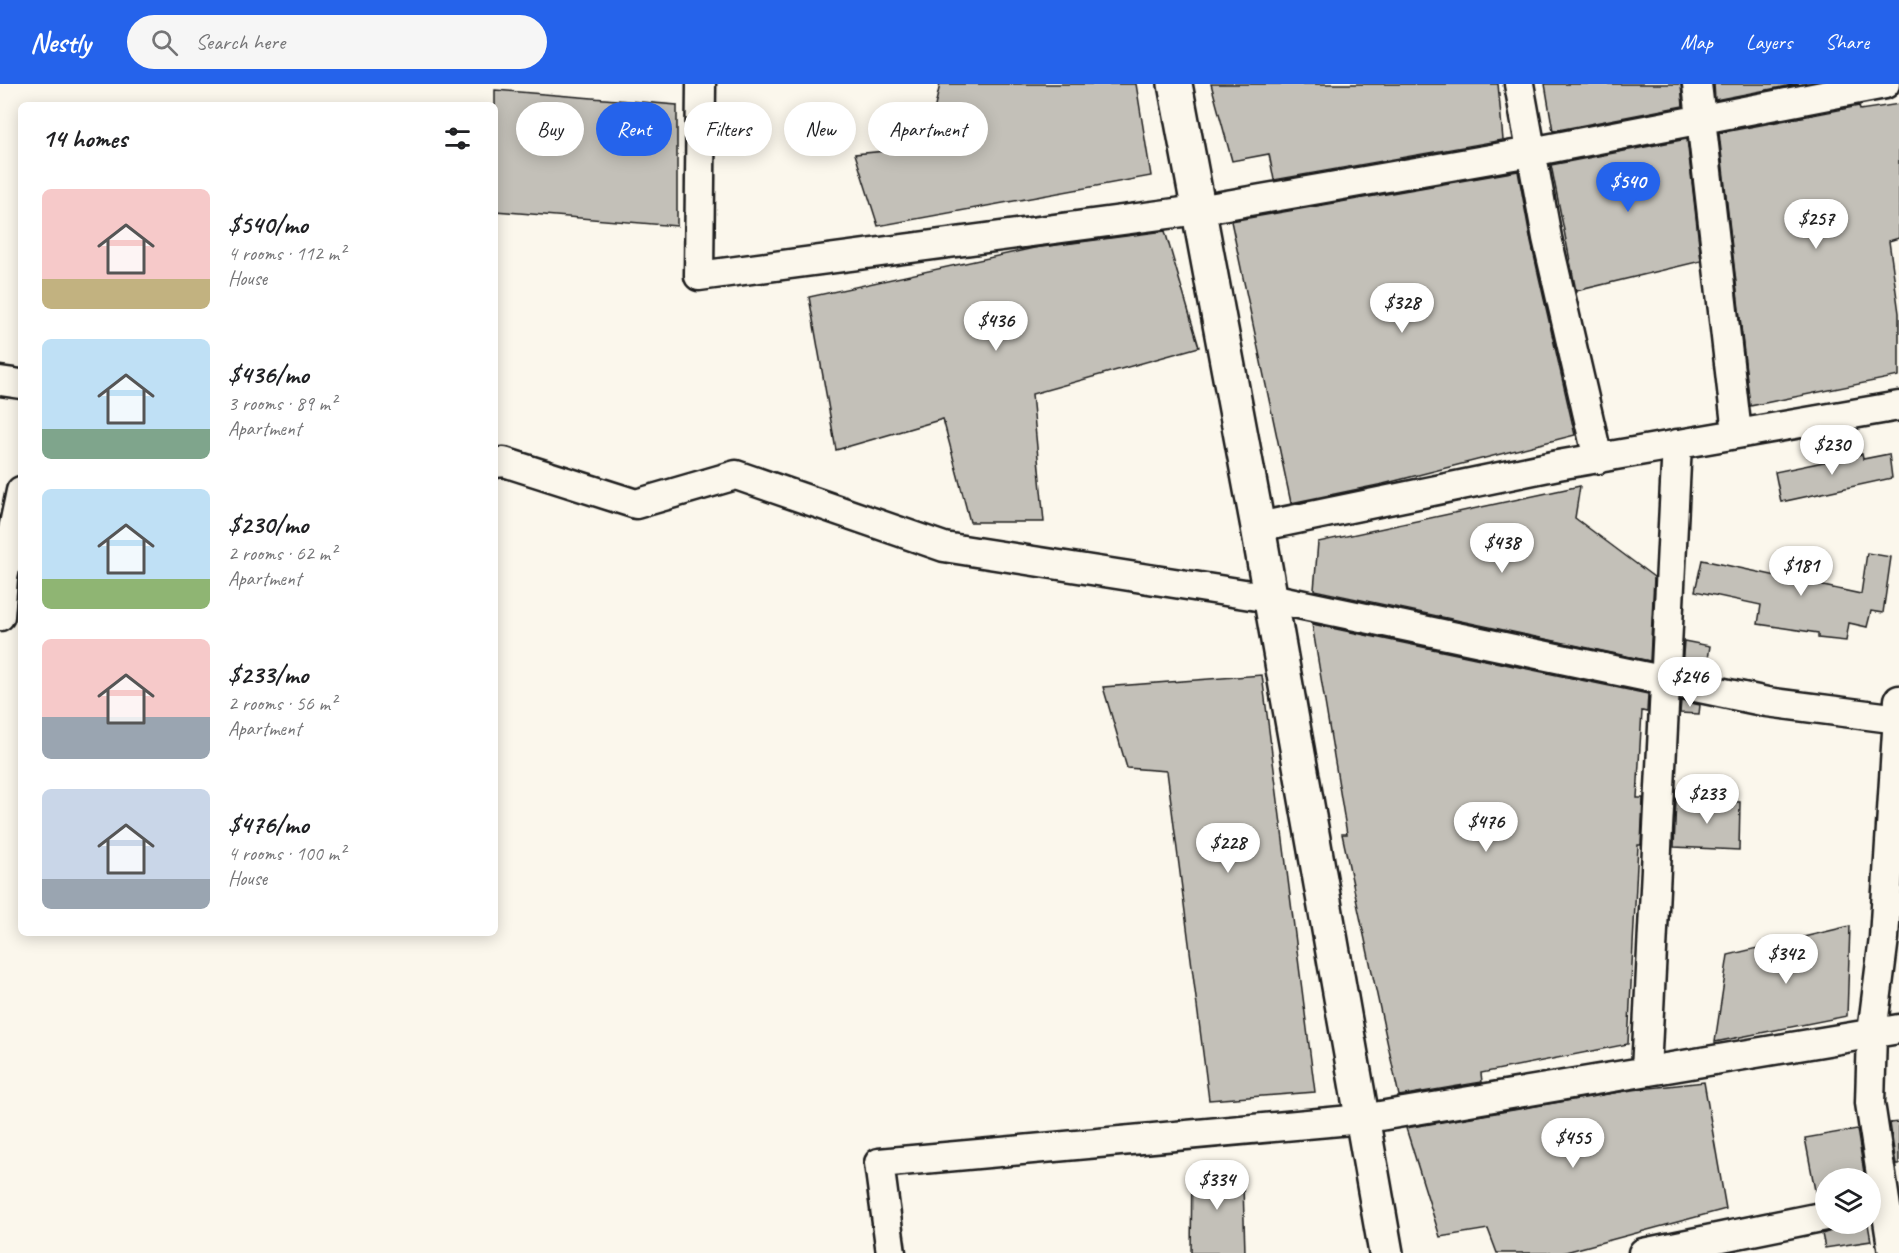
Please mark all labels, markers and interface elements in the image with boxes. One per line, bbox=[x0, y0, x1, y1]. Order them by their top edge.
search box bbox=[127, 15, 547, 69]
text: Nestly bbox=[30, 25, 91, 60]
icon: search bbox=[148, 26, 181, 59]
text: Search here bbox=[196, 28, 285, 56]
text: Map bbox=[1680, 29, 1713, 55]
text: Layers bbox=[1746, 29, 1792, 55]
text: Share bbox=[1825, 29, 1869, 55]
chip: Buy bbox=[516, 102, 584, 156]
chip: Rent bbox=[596, 102, 672, 156]
chip: Filters bbox=[684, 102, 772, 156]
chip: New bbox=[784, 102, 856, 156]
chip: Apartment bbox=[868, 102, 988, 156]
text: 14 homes bbox=[42, 122, 127, 155]
icon: filters bbox=[441, 122, 474, 155]
pin: $540 bbox=[1592, 162, 1664, 213]
text: $540 bbox=[1610, 169, 1646, 194]
pin: $257 bbox=[1780, 199, 1852, 250]
text: $257 bbox=[1798, 206, 1834, 231]
text: $540/mo bbox=[228, 208, 308, 241]
icon: home bbox=[90, 213, 162, 285]
text: 4 rooms · 112 m² bbox=[228, 241, 345, 266]
text: House bbox=[228, 266, 267, 291]
pin: $328 bbox=[1366, 283, 1438, 334]
text: $328 bbox=[1384, 290, 1420, 315]
pin: $436 bbox=[960, 301, 1032, 352]
text: $436 bbox=[978, 308, 1014, 333]
text: $436/mo bbox=[228, 358, 309, 391]
icon: home bbox=[90, 363, 162, 435]
text: 3 rooms · 89 m² bbox=[228, 391, 336, 416]
text: Apartment bbox=[228, 416, 301, 441]
pin: $230 bbox=[1796, 425, 1868, 476]
text: $230 bbox=[1814, 432, 1850, 457]
text: $230/mo bbox=[228, 508, 308, 541]
icon: home bbox=[90, 513, 162, 585]
pin: $438 bbox=[1466, 523, 1538, 574]
text: $438 bbox=[1484, 530, 1520, 555]
text: 2 rooms · 62 m² bbox=[228, 541, 336, 566]
pin: $181 bbox=[1765, 546, 1837, 597]
text: $181 bbox=[1783, 553, 1819, 578]
text: Apartment bbox=[228, 566, 301, 591]
pin: $246 bbox=[1654, 657, 1726, 708]
text: $233/mo bbox=[228, 658, 308, 691]
icon: home bbox=[90, 663, 162, 735]
text: $246 bbox=[1672, 664, 1708, 689]
text: 2 rooms · 56 m² bbox=[228, 691, 336, 716]
text: Apartment bbox=[228, 716, 301, 741]
pin: $233 bbox=[1671, 774, 1743, 825]
text: $233 bbox=[1689, 781, 1725, 806]
pin: $476 bbox=[1450, 802, 1522, 853]
text: $476/mo bbox=[228, 808, 309, 841]
text: $476 bbox=[1468, 809, 1504, 834]
icon: home bbox=[90, 813, 162, 885]
pin: $228 bbox=[1192, 823, 1264, 874]
text: $228 bbox=[1210, 830, 1246, 855]
text: 4 rooms · 100 m² bbox=[228, 841, 345, 866]
text: House bbox=[228, 866, 267, 891]
pin: $342 bbox=[1750, 934, 1822, 985]
text: $342 bbox=[1768, 941, 1804, 966]
pin: $455 bbox=[1537, 1118, 1609, 1169]
text: $455 bbox=[1555, 1125, 1591, 1150]
pin: $334 bbox=[1181, 1160, 1253, 1211]
text: $334 bbox=[1199, 1167, 1235, 1192]
map controls bbox=[1815, 1168, 1881, 1234]
button: layers bbox=[1815, 1168, 1881, 1234]

